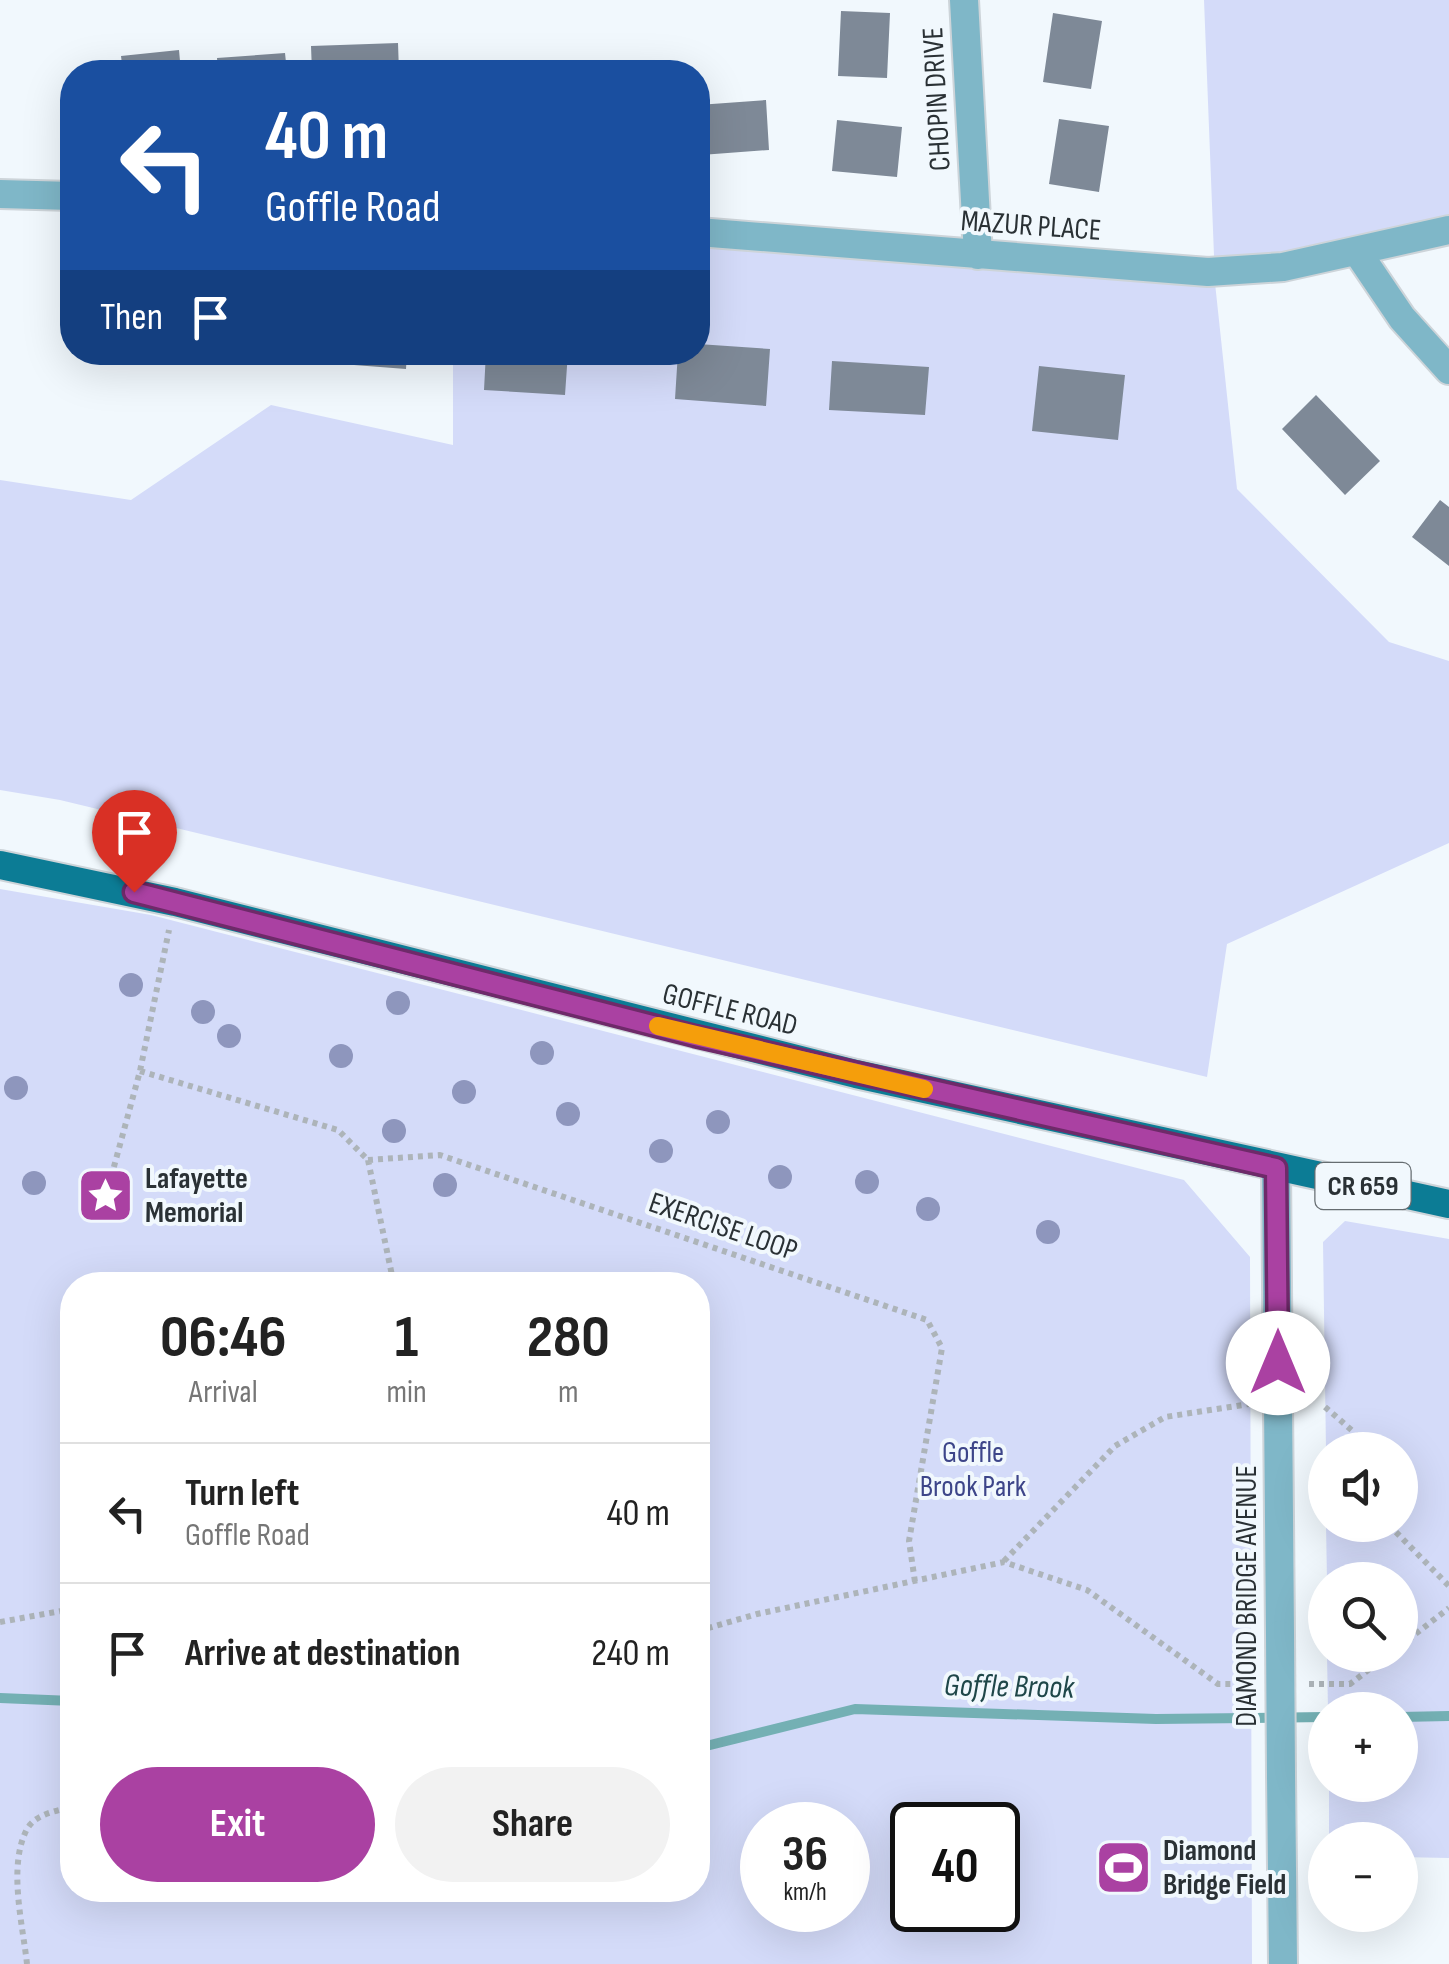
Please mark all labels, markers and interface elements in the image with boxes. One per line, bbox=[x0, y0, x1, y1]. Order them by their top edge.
street label: CHOPIN DRIVE bbox=[915, 26, 959, 172]
text: 40 m bbox=[265, 95, 388, 179]
icon: left bbox=[100, 100, 230, 230]
text: Goffle Road bbox=[265, 180, 441, 235]
street label: MAZUR PLACE bbox=[960, 203, 1102, 249]
icon: arrive bbox=[183, 290, 238, 345]
text: Then bbox=[100, 295, 163, 340]
pin bbox=[92, 790, 177, 893]
icon: arrive bbox=[107, 805, 162, 860]
street label: GOFFLE ROAD bbox=[659, 976, 801, 1044]
place label: Lafayette Memorial bbox=[145, 1161, 248, 1231]
road number: CR 659 bbox=[1316, 1163, 1410, 1209]
place icon: Lafayette Memorial bbox=[76, 1166, 136, 1226]
street label: EXERCISE LOOP bbox=[644, 1185, 802, 1269]
text: 06:46 bbox=[160, 1302, 286, 1374]
text: 1 bbox=[395, 1302, 418, 1374]
text: 280 bbox=[527, 1302, 610, 1374]
position arrow bbox=[1226, 1311, 1330, 1415]
text: Arrival bbox=[189, 1373, 258, 1412]
text: min bbox=[387, 1373, 427, 1412]
text: m bbox=[558, 1373, 579, 1412]
map controls bbox=[1308, 1432, 1418, 1932]
button: sound bbox=[1308, 1432, 1418, 1542]
park label: Goffle Brook Park bbox=[920, 1435, 1027, 1505]
street label: DIAMOND BRIDGE AVENUE bbox=[1229, 1465, 1265, 1727]
text: Turn left bbox=[185, 1471, 299, 1516]
icon: left bbox=[100, 1486, 155, 1541]
text: 40 m bbox=[607, 1491, 670, 1536]
text: Goffle Road bbox=[185, 1516, 310, 1555]
button: search bbox=[1308, 1562, 1418, 1672]
icon: arrive bbox=[100, 1626, 155, 1681]
text: Arrive at destination bbox=[185, 1631, 460, 1676]
text: 240 m bbox=[591, 1631, 670, 1676]
water label: Goffle Brook bbox=[943, 1666, 1076, 1708]
button: + bbox=[1308, 1692, 1418, 1802]
button: Exit bbox=[100, 1767, 375, 1882]
button: Share bbox=[395, 1767, 670, 1882]
speed limit sign: 40 bbox=[890, 1802, 1020, 1932]
button: − bbox=[1308, 1822, 1418, 1932]
text: 36 bbox=[782, 1825, 828, 1885]
place label: Diamond Bridge Field bbox=[1163, 1833, 1286, 1903]
sports icon: Diamond Bridge Field bbox=[1094, 1838, 1154, 1898]
text: km/h bbox=[783, 1877, 827, 1908]

